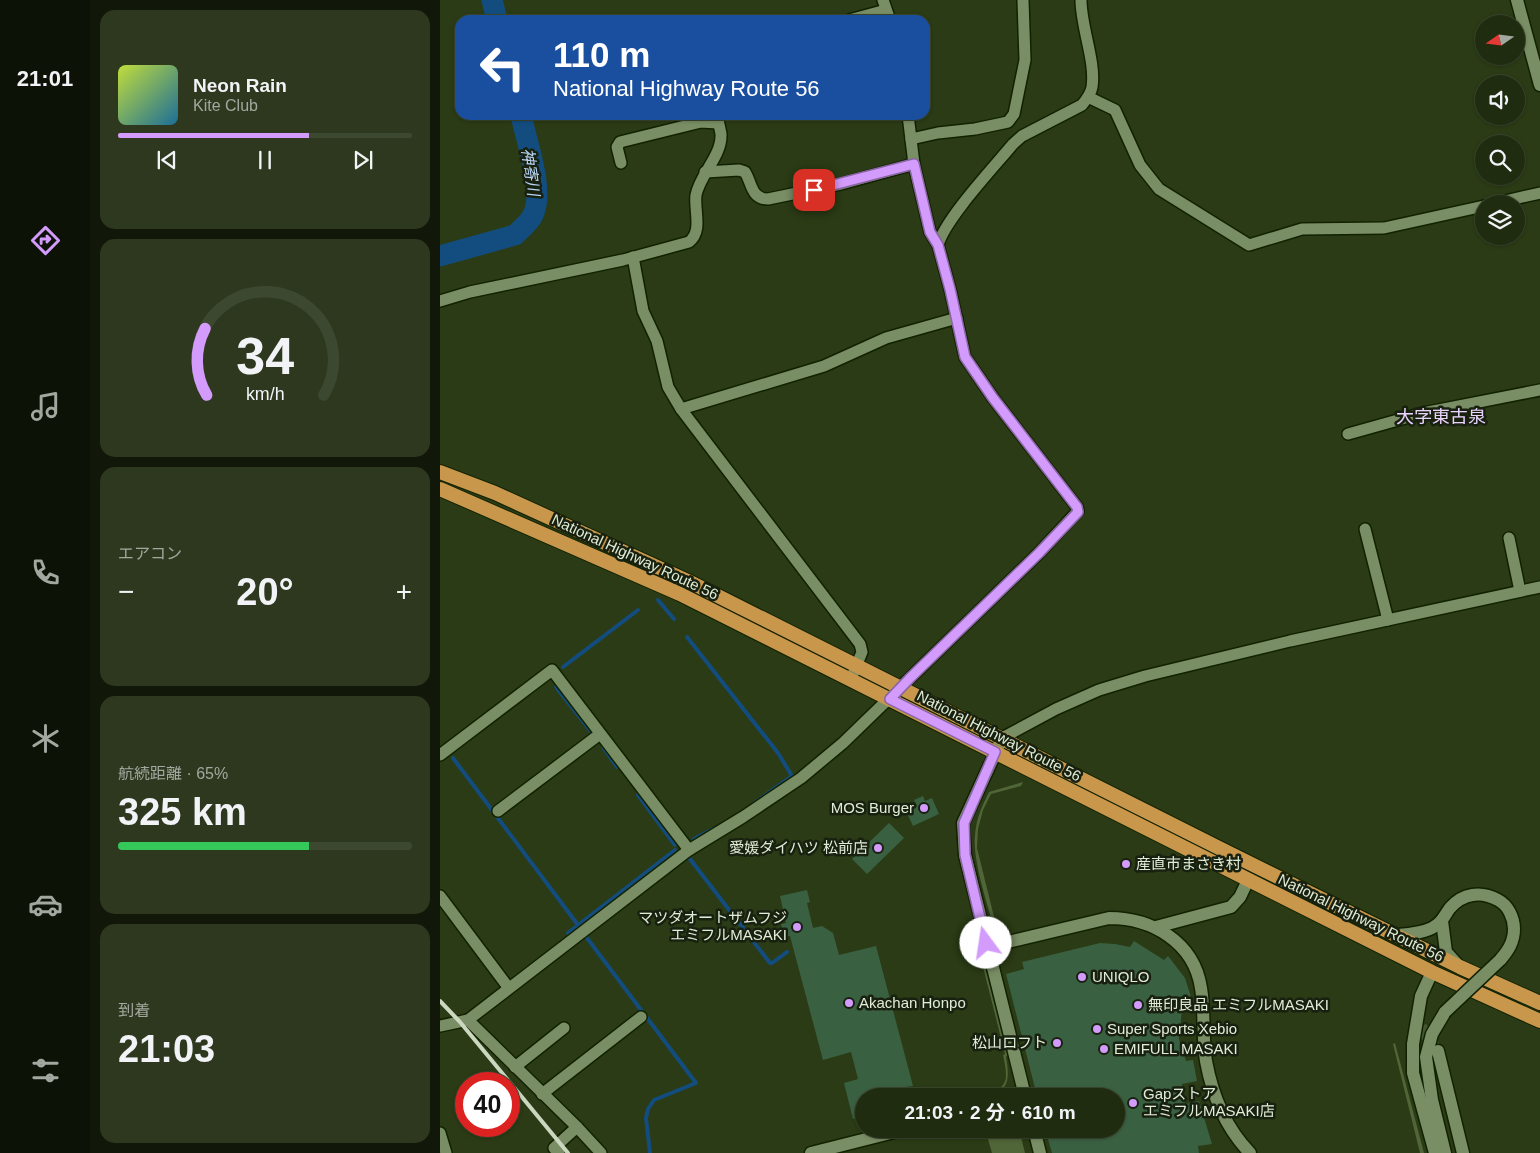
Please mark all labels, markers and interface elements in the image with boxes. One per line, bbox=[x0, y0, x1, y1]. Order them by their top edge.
north arrow bbox=[1475, 15, 1525, 65]
map controls bbox=[1475, 15, 1525, 245]
icon: left bbox=[470, 35, 535, 100]
text: 110 m bbox=[553, 35, 650, 74]
text: 21:01 bbox=[17, 66, 73, 91]
text: Neon Rain bbox=[193, 75, 287, 96]
button: sound bbox=[1475, 75, 1525, 125]
text: National Highway Route 56 bbox=[553, 76, 820, 101]
text: Kite Club bbox=[193, 97, 258, 114]
button: search bbox=[1475, 135, 1525, 185]
icon: previous bbox=[153, 146, 181, 174]
icon: pause bbox=[251, 146, 279, 174]
icon: next bbox=[349, 146, 377, 174]
water label: 神寄川 bbox=[519, 147, 543, 199]
pin bbox=[793, 169, 835, 211]
icon: arrive bbox=[800, 176, 828, 204]
button: layers bbox=[1475, 195, 1525, 245]
icon: directions bbox=[28, 223, 63, 258]
text: 34 bbox=[236, 327, 294, 385]
text: km/h bbox=[246, 384, 284, 404]
icon: music bbox=[28, 389, 63, 424]
district label: 大字東古泉 bbox=[1396, 407, 1486, 427]
street label: National Highway Route 56 bbox=[549, 510, 721, 603]
text: エアコン bbox=[118, 545, 182, 562]
icon: phone bbox=[28, 555, 63, 590]
text: 20° bbox=[236, 571, 294, 613]
text: − bbox=[118, 576, 134, 607]
text: + bbox=[396, 576, 412, 607]
street label: National Highway Route 56 bbox=[914, 687, 1084, 784]
icon: climate bbox=[28, 721, 63, 756]
text: 航続距離 · 65% bbox=[118, 765, 228, 782]
text: 325 km bbox=[118, 791, 247, 833]
place label: MOS Burger bbox=[831, 799, 914, 816]
marker: MOS Burger bbox=[918, 802, 930, 814]
place label: 愛媛ダイハツ 松前店 bbox=[729, 839, 868, 856]
marker: 愛媛ダイハツ 松前店 bbox=[872, 842, 884, 854]
place label: 産直市まさき村 bbox=[1136, 855, 1241, 872]
marker: 産直市まさき村 bbox=[1120, 858, 1132, 870]
street label: National Highway Route 56 bbox=[1276, 870, 1447, 965]
icon: car bbox=[28, 887, 63, 922]
place label: マツダオートザムフジ エミフルMASAKI bbox=[638, 909, 787, 943]
position arrow bbox=[959, 916, 1011, 968]
marker: マツダオートザムフジ エミフルMASAKI bbox=[791, 921, 803, 933]
place label: UNIQLO bbox=[1092, 968, 1150, 985]
marker: UNIQLO bbox=[1076, 971, 1088, 983]
place label: Akachan Honpo bbox=[859, 994, 966, 1011]
place label: 無印良品 エミフルMASAKI bbox=[1148, 996, 1329, 1013]
marker: Akachan Honpo bbox=[843, 997, 855, 1009]
marker: 無印良品 エミフルMASAKI bbox=[1132, 999, 1144, 1011]
text: 到着 bbox=[118, 1002, 150, 1019]
place label: Super Sports Xebio bbox=[1107, 1020, 1237, 1037]
marker: Super Sports Xebio bbox=[1091, 1023, 1103, 1035]
text: 21:03 bbox=[118, 1028, 215, 1070]
place label: 松山ロフト bbox=[972, 1034, 1047, 1051]
marker: 松山ロフト bbox=[1051, 1037, 1063, 1049]
place label: EMIFULL MASAKI bbox=[1114, 1040, 1238, 1057]
marker: EMIFULL MASAKI bbox=[1098, 1043, 1110, 1055]
icon: filters bbox=[28, 1053, 63, 1088]
speed limit sign: 40 bbox=[455, 1072, 520, 1137]
place label: Gapストア エミフルMASAKI店 bbox=[1143, 1085, 1275, 1119]
marker: Gapストア エミフルMASAKI店 bbox=[1127, 1097, 1139, 1109]
text: 21:03 · 2 分 · 610 m bbox=[904, 1102, 1076, 1123]

